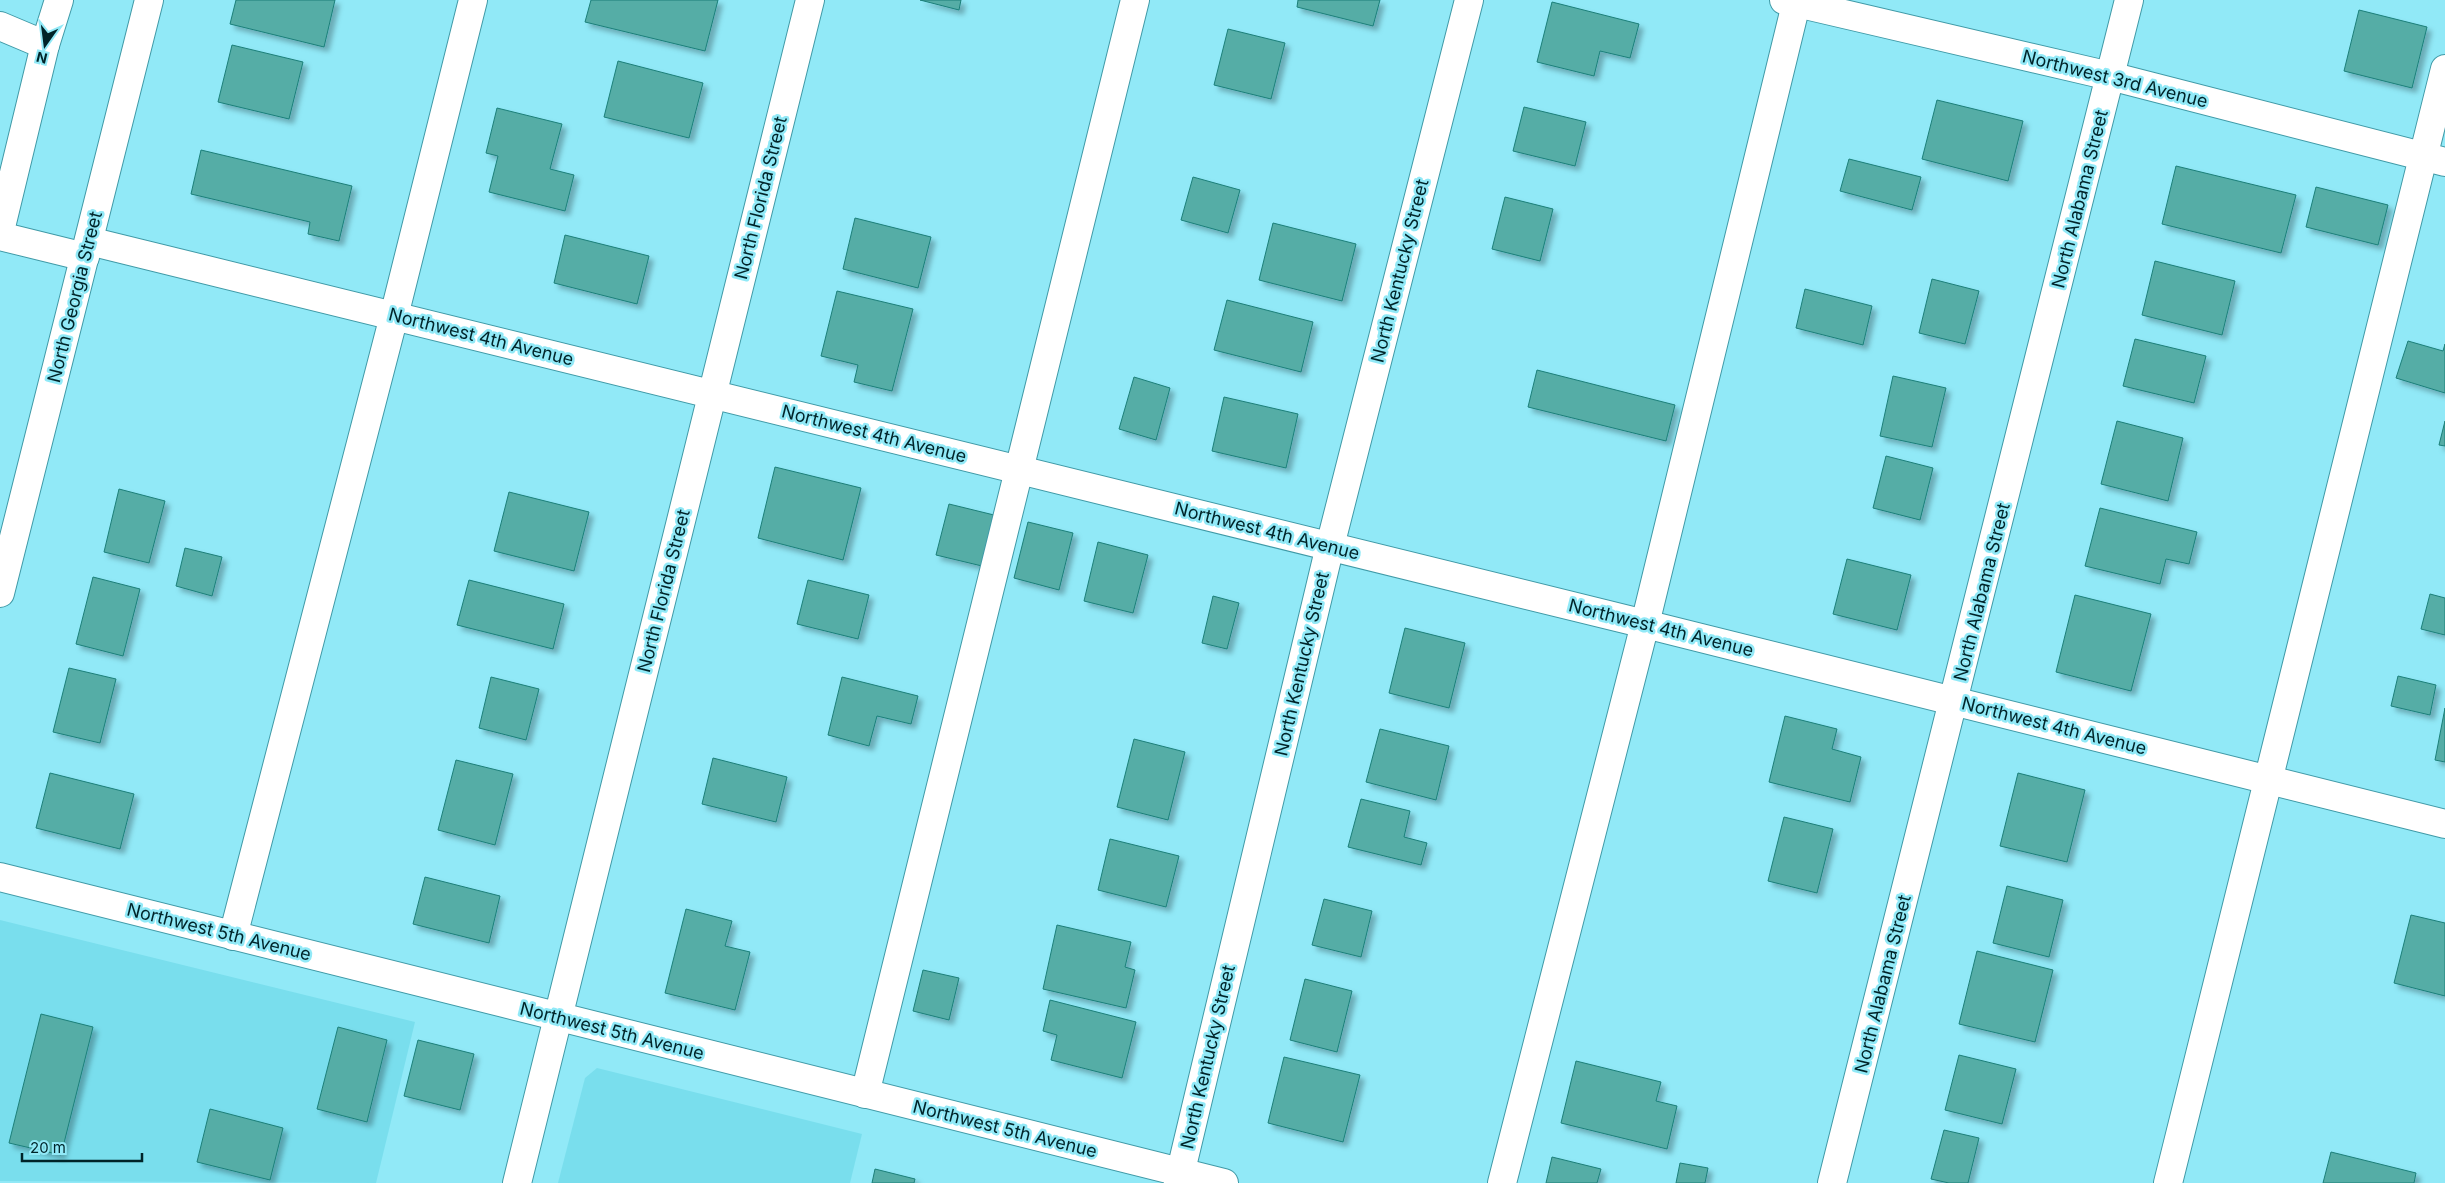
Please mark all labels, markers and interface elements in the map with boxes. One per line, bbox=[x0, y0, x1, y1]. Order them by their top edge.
north arrow bbox=[20, 20, 70, 70]
street label: Northwest 3rd Avenue bbox=[2020, 45, 2210, 112]
text: N bbox=[35, 49, 49, 68]
street label: North Alabama Street bbox=[2047, 107, 2112, 290]
street label: North Florida Street bbox=[730, 114, 791, 282]
street label: North Kentucky Street bbox=[1367, 177, 1432, 365]
street label: North Georgia Street bbox=[43, 209, 106, 385]
street label: Northwest 4th Avenue bbox=[387, 303, 576, 370]
street label: Northwest 4th Avenue bbox=[780, 400, 969, 467]
street label: Northwest 4th Avenue bbox=[1173, 497, 1362, 564]
street label: North Alabama Street bbox=[1949, 500, 2014, 683]
street label: North Florida Street bbox=[633, 507, 694, 675]
street label: North Kentucky Street bbox=[1270, 570, 1333, 758]
street label: Northwest 4th Avenue bbox=[1567, 594, 1756, 661]
street label: Northwest 4th Avenue bbox=[1960, 692, 2149, 759]
street label: North Alabama Street bbox=[1850, 892, 1915, 1075]
street label: Northwest 5th Avenue bbox=[125, 898, 313, 965]
street label: North Kentucky Street bbox=[1176, 963, 1239, 1151]
street label: Northwest 5th Avenue bbox=[518, 997, 706, 1064]
street label: Northwest 5th Avenue bbox=[911, 1095, 1099, 1162]
scale bar bbox=[22, 1130, 142, 1162]
text: 20 m bbox=[30, 1138, 66, 1157]

